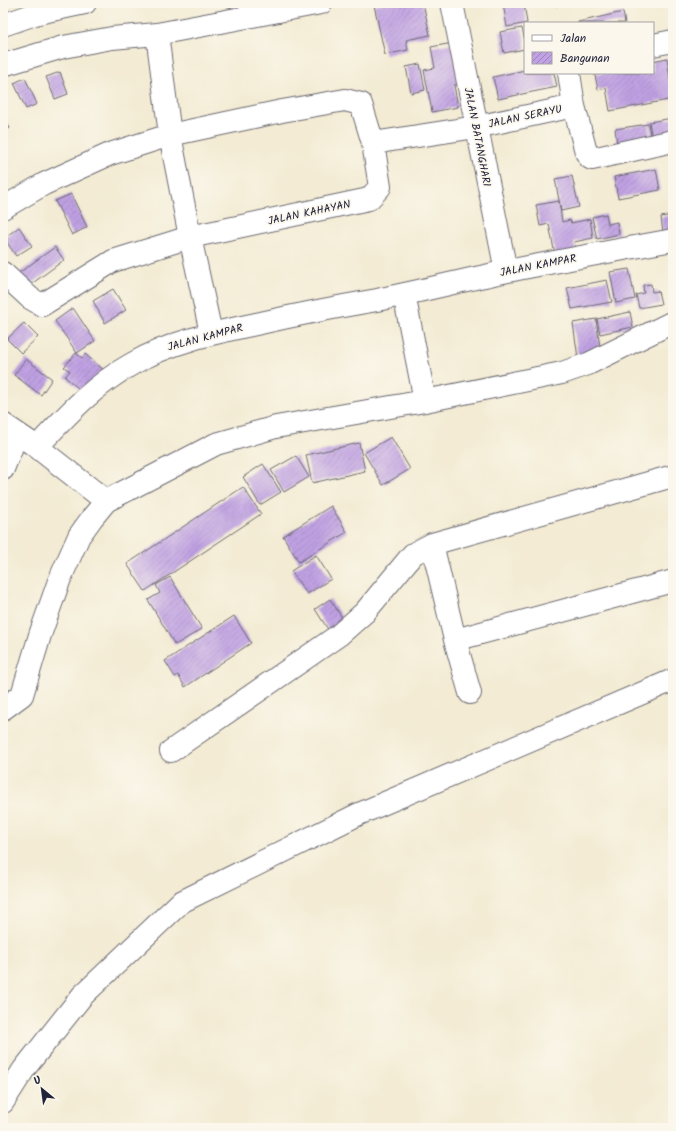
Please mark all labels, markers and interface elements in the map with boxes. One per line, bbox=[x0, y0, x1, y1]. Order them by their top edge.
legend bbox=[524, 22, 654, 74]
text: Jalan bbox=[560, 29, 586, 48]
text: Bangunan bbox=[560, 49, 610, 68]
street label: JALAN BATANGHARI bbox=[459, 86, 495, 188]
street label: JALAN SERAYU bbox=[487, 100, 564, 134]
street label: JALAN KAHAYAN bbox=[266, 195, 353, 231]
street label: JALAN KAMPAR bbox=[499, 250, 578, 282]
street label: JALAN KAMPAR bbox=[166, 319, 245, 357]
north arrow bbox=[22, 1069, 62, 1109]
text: U bbox=[30, 1071, 45, 1091]

